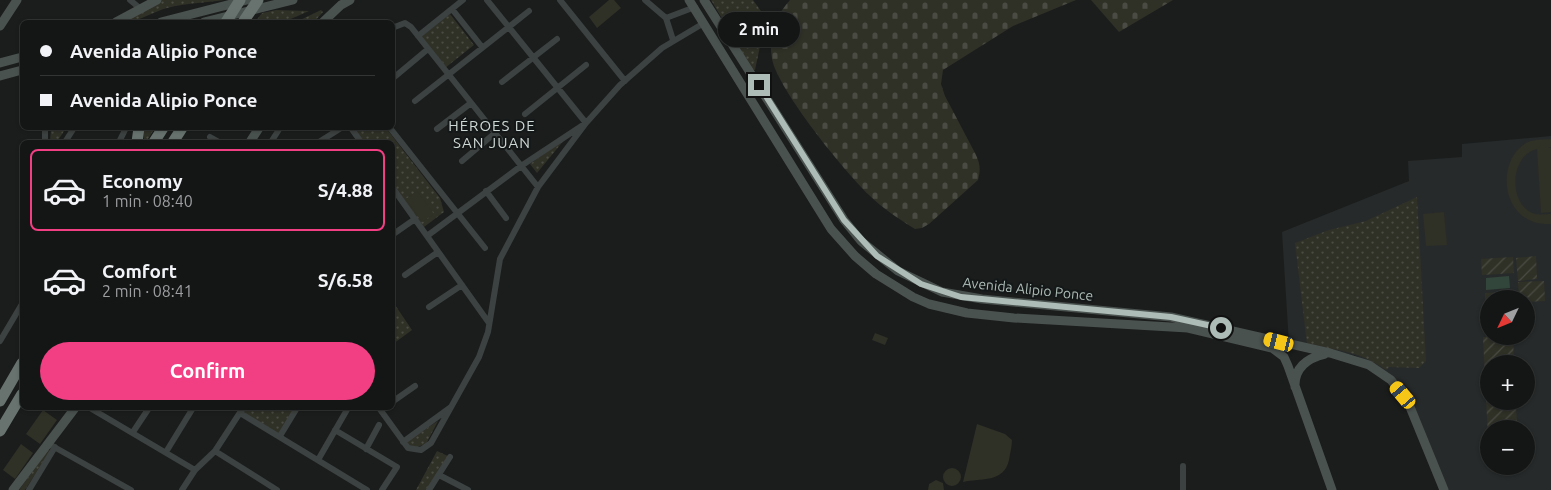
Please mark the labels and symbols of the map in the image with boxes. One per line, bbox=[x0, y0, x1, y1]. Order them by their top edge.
callout: 2 min bbox=[718, 12, 800, 48]
route end bbox=[748, 74, 770, 96]
district label: HÉROES DE SAN JUAN bbox=[448, 117, 536, 151]
street label: Avenida Alipio Ponce bbox=[962, 274, 1094, 304]
north arrow bbox=[1480, 290, 1535, 345]
route start bbox=[1210, 317, 1232, 339]
car bbox=[1262, 331, 1295, 353]
car bbox=[1387, 379, 1418, 411]

